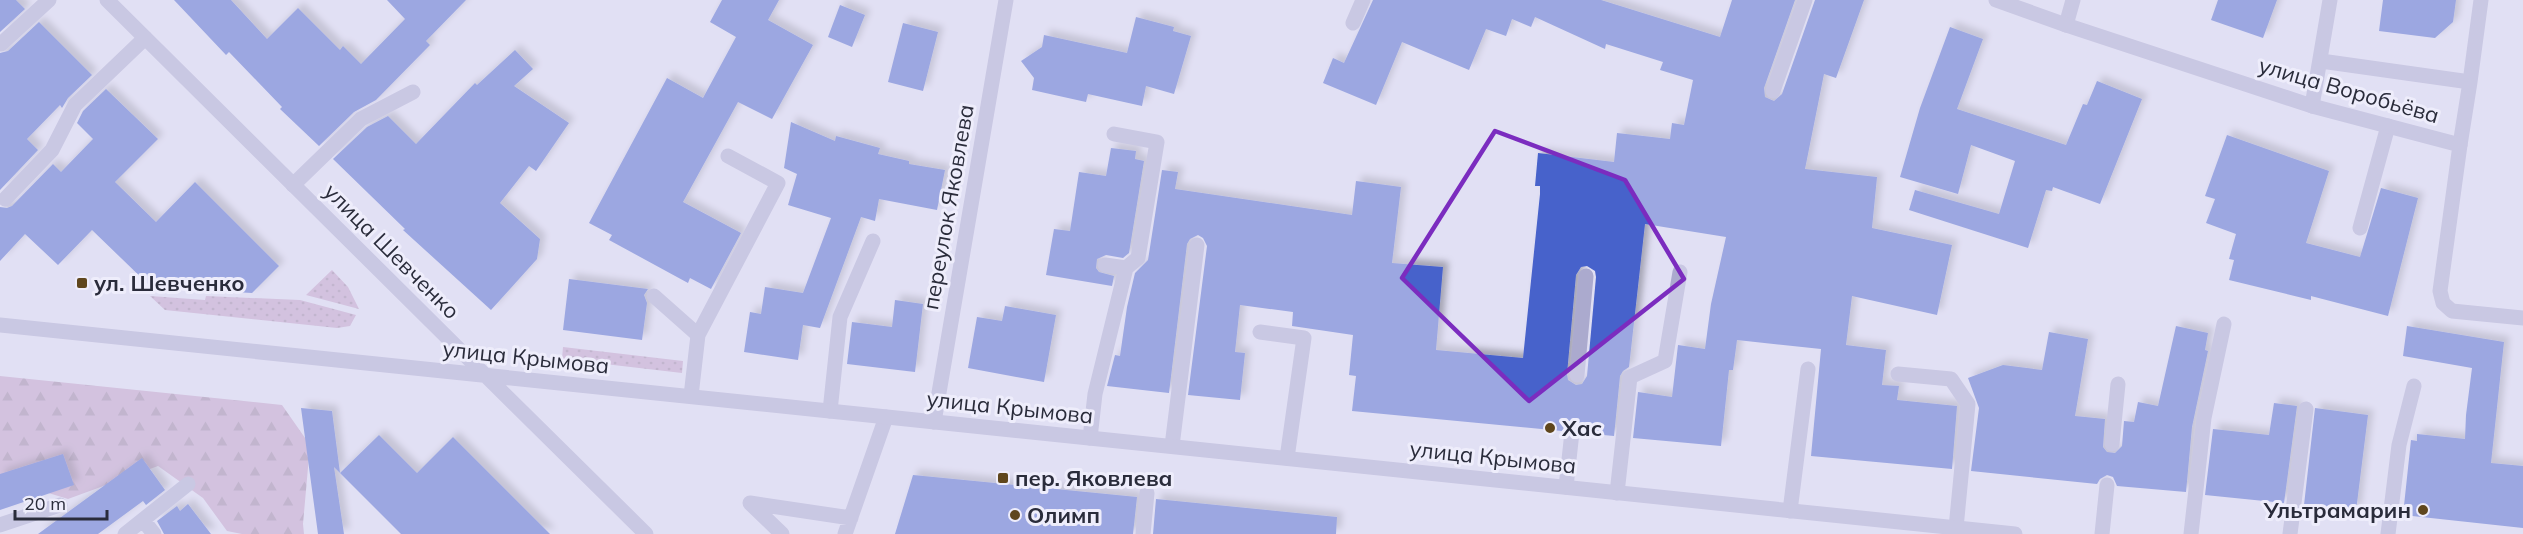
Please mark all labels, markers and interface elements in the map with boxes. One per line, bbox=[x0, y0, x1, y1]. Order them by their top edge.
street label: улица Воробьёва bbox=[2255, 51, 2443, 129]
street label: переулок Яковлева bbox=[916, 102, 980, 312]
street label: улица Шевченко bbox=[318, 177, 466, 325]
place label: ул. Шевченко bbox=[94, 269, 245, 297]
marker: ул. Шевченко bbox=[75, 276, 89, 290]
street label: улица Крымова bbox=[441, 334, 611, 380]
street label: улица Крымова bbox=[925, 384, 1095, 430]
place label: Хас bbox=[1561, 414, 1602, 442]
marker: Хас bbox=[1543, 421, 1557, 435]
street label: улица Крымова bbox=[1408, 434, 1578, 480]
place label: пер. Яковлева bbox=[1015, 464, 1173, 492]
marker: пер. Яковлева bbox=[996, 471, 1010, 485]
scale bar bbox=[15, 483, 106, 521]
text: 20 m bbox=[24, 492, 66, 515]
place label: Ультрамарин bbox=[2263, 496, 2411, 524]
place label: Олимп bbox=[1027, 501, 1100, 529]
marker: Ультрамарин bbox=[2416, 503, 2430, 517]
marker: Олимп bbox=[1008, 508, 1022, 522]

